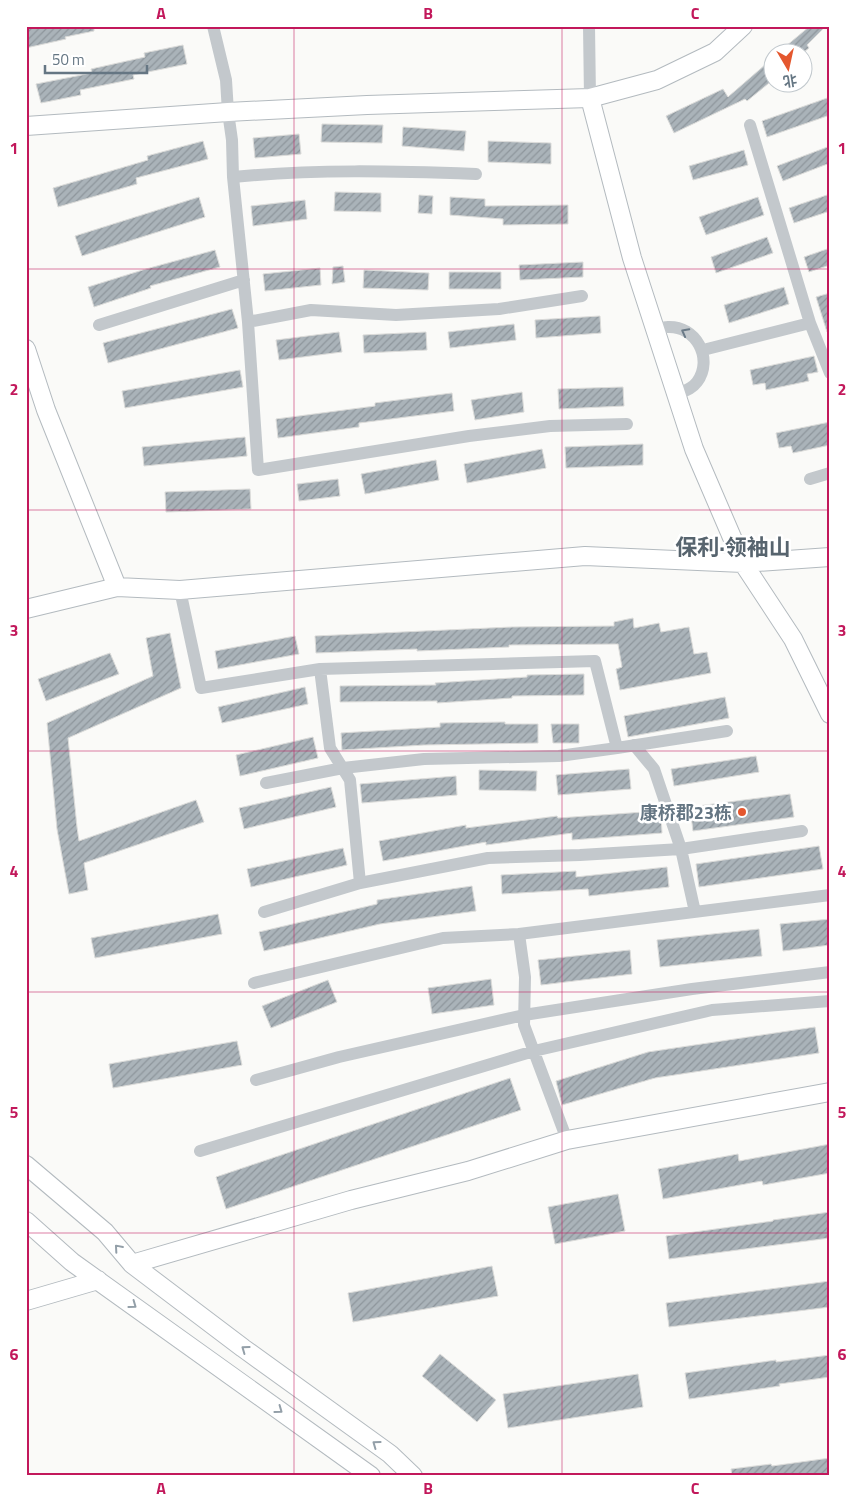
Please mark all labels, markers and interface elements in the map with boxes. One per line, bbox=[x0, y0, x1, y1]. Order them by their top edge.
text: A bbox=[156, 1, 166, 25]
text: B bbox=[423, 1, 433, 25]
text: C bbox=[691, 1, 700, 25]
scale bar bbox=[45, 42, 148, 74]
north arrow bbox=[764, 42, 814, 92]
text: 50 m bbox=[52, 48, 85, 71]
text: 北 bbox=[782, 70, 799, 93]
text: 1 bbox=[10, 136, 18, 160]
text: 1 bbox=[838, 136, 846, 160]
one-way arrow bbox=[681, 328, 690, 338]
text: 2 bbox=[10, 377, 18, 401]
text: 2 bbox=[838, 377, 846, 401]
district label: 保利·领袖山 bbox=[675, 530, 791, 564]
text: 3 bbox=[10, 618, 18, 642]
text: 3 bbox=[838, 618, 846, 642]
place label: 康桥郡23栋 bbox=[640, 799, 732, 826]
marker: 康桥郡23栋 bbox=[736, 806, 748, 818]
text: 4 bbox=[10, 859, 19, 883]
text: 4 bbox=[838, 859, 847, 883]
text: 5 bbox=[10, 1100, 19, 1124]
text: 5 bbox=[838, 1100, 847, 1124]
one-way arrow bbox=[115, 1244, 124, 1253]
one-way arrow bbox=[127, 1299, 137, 1308]
text: 6 bbox=[10, 1342, 19, 1366]
text: 6 bbox=[838, 1342, 847, 1366]
one-way arrow bbox=[241, 1346, 251, 1355]
one-way arrow bbox=[274, 1404, 283, 1413]
one-way arrow bbox=[373, 1441, 382, 1450]
text: A bbox=[156, 1476, 166, 1500]
text: B bbox=[423, 1476, 433, 1500]
text: C bbox=[691, 1476, 700, 1500]

